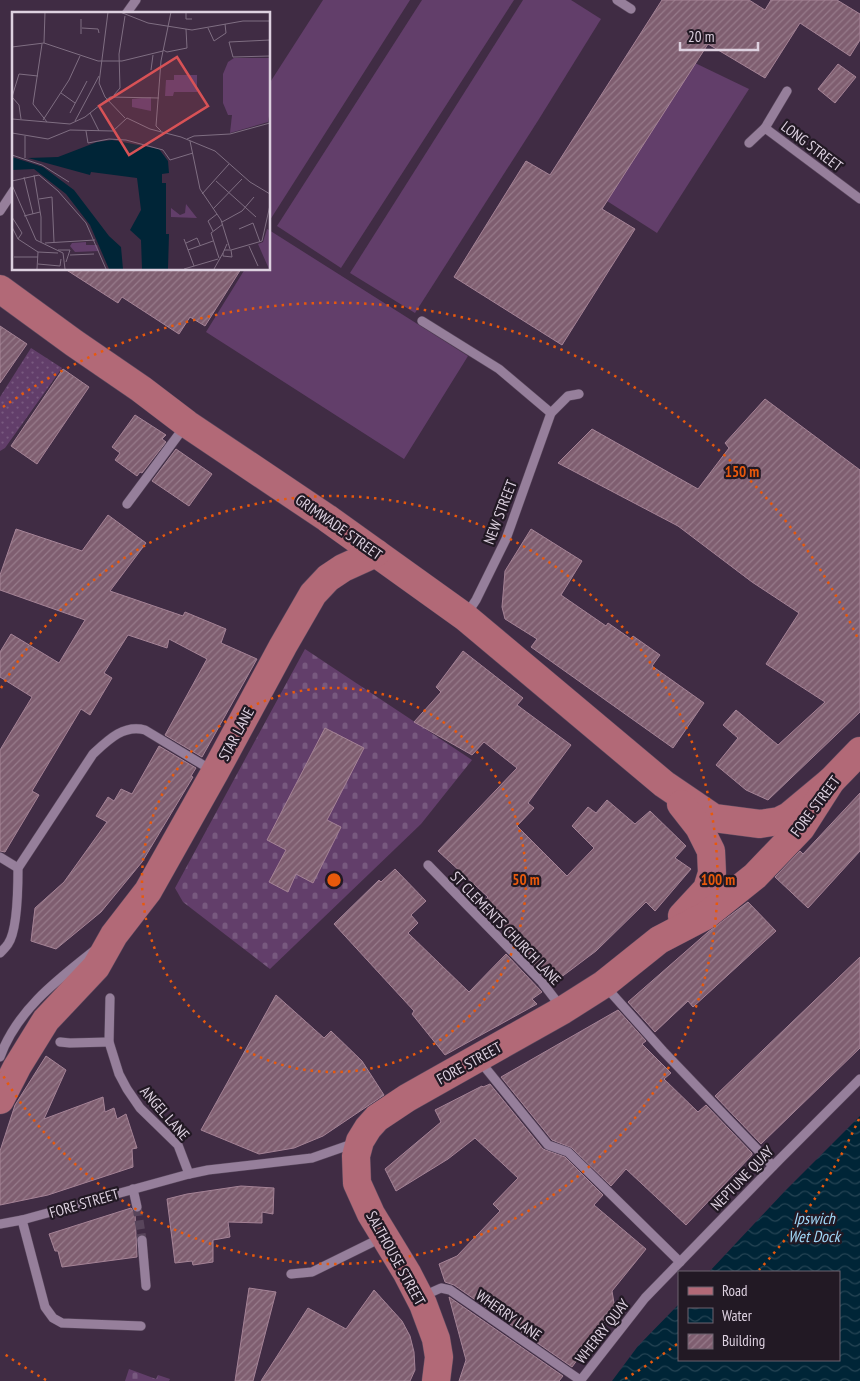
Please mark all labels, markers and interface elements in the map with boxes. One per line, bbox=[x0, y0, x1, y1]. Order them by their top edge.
inset map bbox=[12, 12, 270, 270]
scale bar bbox=[680, 20, 758, 52]
text: 20 m bbox=[688, 27, 714, 46]
street label: LONG STREET bbox=[777, 117, 847, 175]
text: 150 m bbox=[725, 462, 759, 481]
street label: NEW STREET bbox=[479, 477, 521, 547]
street label: GRIMWADE STREET bbox=[292, 490, 386, 564]
street label: STAR LANE bbox=[214, 704, 258, 764]
street label: FORE STREET bbox=[786, 772, 844, 840]
street label: ST CLEMENTS CHURCH LANE bbox=[447, 867, 565, 989]
text: 50 m bbox=[512, 870, 540, 889]
text: 100 m bbox=[701, 870, 735, 889]
centre of rings bbox=[325, 871, 343, 889]
street label: FORE STREET bbox=[433, 1037, 505, 1089]
street label: ANGEL LANE bbox=[136, 1082, 194, 1144]
street label: NEPTUNE QUAY bbox=[707, 1142, 778, 1214]
street label: FORE STREET bbox=[47, 1184, 121, 1222]
street label: SALTHOUSE STREET bbox=[362, 1207, 430, 1309]
water label: Ipswich Wet Dock bbox=[788, 1208, 842, 1246]
legend bbox=[678, 1271, 840, 1361]
text: Road bbox=[722, 1281, 748, 1300]
street label: WHERRY LANE bbox=[472, 1285, 546, 1345]
street label: WHERRY QUAY bbox=[571, 1295, 633, 1367]
text: Water bbox=[722, 1306, 753, 1325]
text: Building bbox=[722, 1331, 765, 1350]

